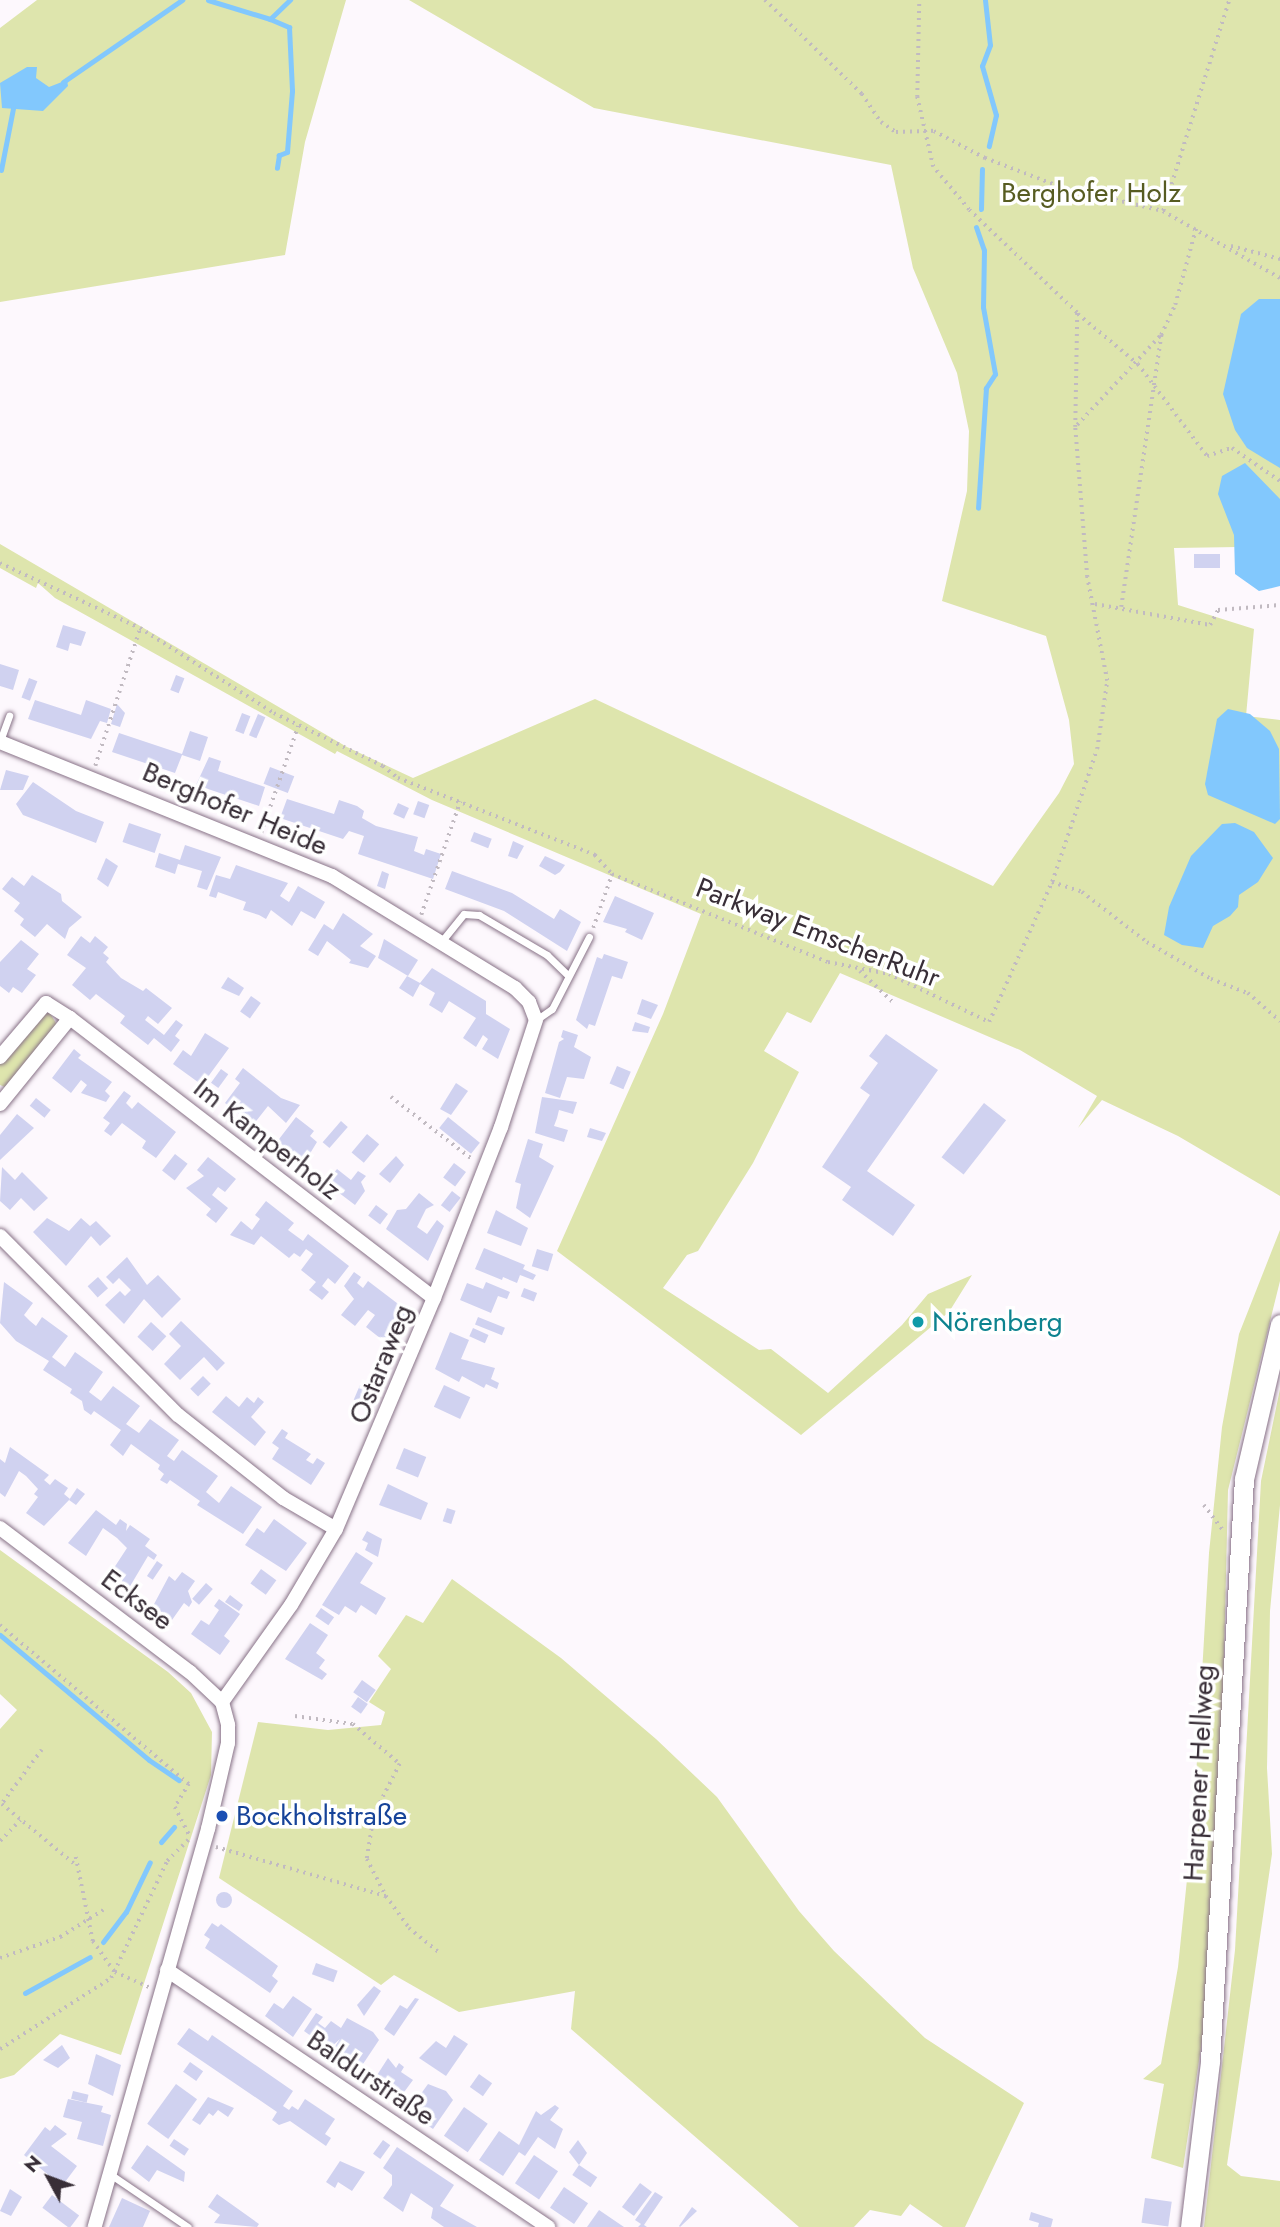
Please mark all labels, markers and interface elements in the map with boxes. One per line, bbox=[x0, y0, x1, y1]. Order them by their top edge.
park label: Berghofer Holz bbox=[1001, 176, 1181, 210]
street label: Berghofer Heide bbox=[137, 755, 333, 863]
street label: Parkway EmscherRuhr bbox=[691, 871, 945, 995]
street label: Im Kamperholz bbox=[187, 1071, 347, 1207]
street label: Ostaraweg bbox=[342, 1300, 420, 1428]
place label: Nörenberg bbox=[932, 1305, 1063, 1339]
marker: Nörenberg bbox=[910, 1314, 926, 1330]
street label: Ecksee bbox=[94, 1562, 180, 1638]
street label: Harpener Hellweg bbox=[1177, 1664, 1221, 1882]
place label: Bockholtstraße bbox=[236, 1799, 407, 1833]
marker: Bockholtstraße bbox=[214, 1808, 230, 1824]
street label: Baldurstraße bbox=[301, 2023, 441, 2133]
north arrow bbox=[14, 2143, 84, 2213]
text: N bbox=[18, 2149, 48, 2178]

